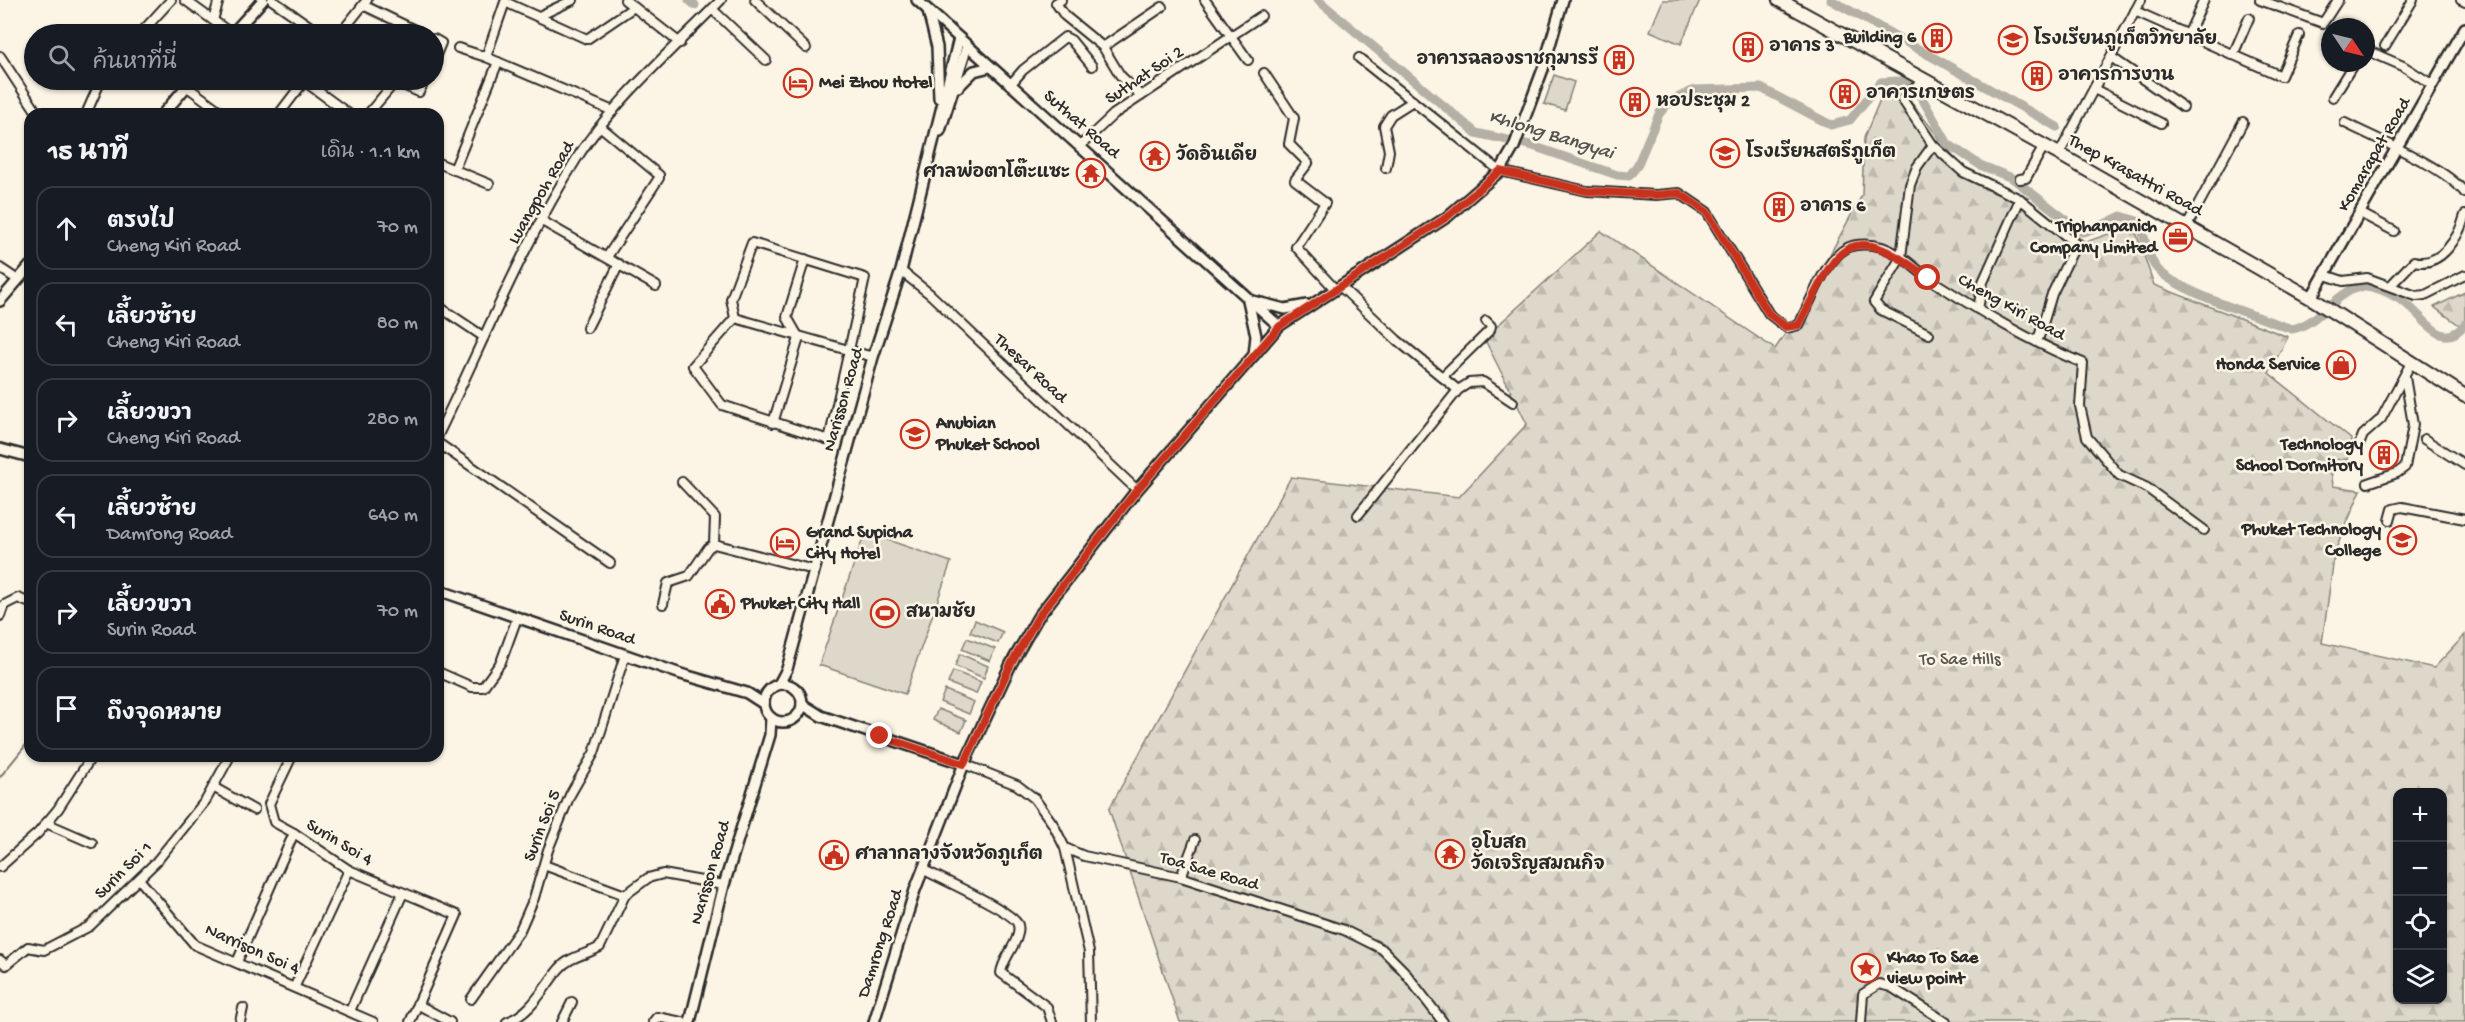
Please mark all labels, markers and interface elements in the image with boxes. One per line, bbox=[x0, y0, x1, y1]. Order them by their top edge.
north arrow bbox=[2321, 18, 2375, 72]
building icon: Building 6 bbox=[1921, 22, 1953, 54]
search box bbox=[24, 24, 444, 90]
school or university icon: โรงเรียนภูเก็ตวิทยาลัย bbox=[1997, 24, 2029, 56]
place label: โรงเรียนภูเก็ตวิทยาลัย bbox=[2033, 26, 2217, 51]
place label: Building 6 bbox=[1843, 28, 1917, 49]
building icon: อาคาร 3 bbox=[1732, 31, 1764, 63]
place label: อาคาร 3 bbox=[1769, 37, 1835, 58]
icon: search bbox=[45, 41, 78, 74]
street label: Suthat Soi 2 bbox=[1102, 42, 1188, 110]
building icon: อาคารฉลองราชกุมารรี bbox=[1603, 44, 1635, 76]
place label: อาคารฉลองราชกุมารรี bbox=[1416, 46, 1598, 71]
text: ค้นหาที่นี่ bbox=[93, 51, 177, 77]
building icon: อาคารการงาน bbox=[2021, 60, 2053, 92]
place label: อาคารการงาน bbox=[2058, 66, 2175, 87]
hotel icon: Mei Zhou Hotel bbox=[782, 67, 814, 99]
place label: Mei Zhou Hotel bbox=[819, 73, 933, 94]
building icon: อาคารเกษตร bbox=[1829, 78, 1861, 110]
place label: อาคารเกษตร bbox=[1866, 84, 1975, 105]
street label: Suthat Road bbox=[1038, 86, 1125, 165]
building icon: หอประชุม 2 bbox=[1619, 86, 1651, 118]
place label: หอประชุม 2 bbox=[1656, 89, 1750, 113]
street label: Komarapat Road bbox=[2334, 93, 2417, 216]
water label: Khlong Bangyai bbox=[1486, 106, 1619, 167]
street label: Thep Krasattri Road bbox=[2063, 130, 2207, 222]
street label: Luangpoh Road bbox=[504, 137, 581, 248]
school or university icon: โรงเรียนสตรีภูเก็ต bbox=[1709, 137, 1741, 169]
text: 15 นาที bbox=[48, 139, 128, 170]
place label: โรงเรียนสตรีภูเก็ต bbox=[1745, 139, 1896, 164]
temple icon: วัดอินเดีย bbox=[1139, 140, 1171, 172]
text: เดิน · 1.1 km bbox=[320, 142, 420, 165]
place label: วัดอินเดีย bbox=[1176, 142, 1257, 167]
temple icon: ศาลพ่อตาโต๊ะแซะ bbox=[1075, 157, 1107, 189]
place label: ศาลพ่อตาโต๊ะแซะ bbox=[923, 158, 1070, 184]
building icon: อาคาร 6 bbox=[1763, 191, 1795, 223]
place label: อาคาร 6 bbox=[1800, 197, 1866, 218]
text: ตรงไป bbox=[107, 210, 175, 236]
icon: ahead bbox=[50, 212, 83, 245]
text: 70 m bbox=[377, 217, 418, 240]
place label: Triphanpanich Company Limited bbox=[2029, 217, 2159, 259]
office icon: Triphanpanich Company Limited bbox=[2162, 221, 2194, 253]
text: Cheng Kiri Road bbox=[107, 236, 240, 259]
route start bbox=[1914, 264, 1940, 290]
street label: Cheng Kiri Road bbox=[1954, 270, 2070, 347]
text: เลี้ยวซ้าย bbox=[107, 306, 197, 332]
icon: left bbox=[50, 308, 83, 341]
text: 80 m bbox=[377, 313, 418, 336]
street label: Thesar Road bbox=[988, 329, 1072, 409]
text: Cheng Kiri Road bbox=[107, 332, 240, 355]
street label: Narisson Road bbox=[819, 344, 869, 454]
shop icon: Honda Service bbox=[2325, 349, 2357, 381]
place label: Honda Service bbox=[2216, 355, 2321, 376]
text: เลี้ยวขวา bbox=[107, 402, 191, 428]
icon: right bbox=[50, 404, 83, 437]
text: 280 m bbox=[367, 409, 418, 432]
place label: Anubian Phuket School bbox=[935, 414, 1040, 456]
school or university icon: Anubian Phuket School bbox=[899, 418, 931, 450]
text: Cheng Kiri Road bbox=[107, 428, 240, 451]
place label: Technology School Dormitory bbox=[2236, 435, 2363, 477]
building icon: Technology School Dormitory bbox=[2368, 439, 2400, 471]
text: เลี้ยวซ้าย bbox=[107, 498, 197, 524]
icon: left bbox=[50, 500, 83, 533]
text: 640 m bbox=[368, 505, 418, 528]
place label: Phuket Technology College bbox=[2241, 520, 2382, 562]
place label: Grand Supicha City Hotel bbox=[805, 523, 913, 565]
text: Damrong Road bbox=[107, 524, 232, 547]
school or university icon: Phuket Technology College bbox=[2386, 524, 2418, 556]
hotel icon: Grand Supicha City Hotel bbox=[769, 527, 801, 559]
public building icon: Phuket City Hall bbox=[704, 588, 736, 620]
text: เลี้ยวขวา bbox=[107, 594, 191, 620]
place label: Phuket City Hall bbox=[740, 594, 860, 615]
icon: right bbox=[50, 596, 83, 629]
sports icon: สนามชัย bbox=[869, 597, 901, 629]
place label: สนามชัย bbox=[906, 600, 976, 624]
text: 70 m bbox=[377, 601, 418, 624]
street label: Surin Road bbox=[556, 605, 639, 651]
text: Surin Road bbox=[107, 620, 195, 643]
park label: To Sae Hills bbox=[1918, 650, 2002, 671]
icon: arrive bbox=[50, 692, 83, 725]
text: ถึงจุดหมาย bbox=[107, 702, 222, 728]
route end bbox=[866, 722, 892, 748]
street label: Surin Soi 5 bbox=[520, 787, 566, 865]
map controls bbox=[2393, 788, 2447, 1004]
button: + bbox=[2393, 788, 2447, 842]
street label: Surin Soi 4 bbox=[302, 815, 377, 871]
street label: Narisson Road bbox=[686, 817, 736, 927]
place label: อุโบสถ วัดเจริญสมณกิจ bbox=[1471, 830, 1605, 876]
street label: Surin Soi 1 bbox=[91, 838, 157, 904]
temple icon: อุโบสถ วัดเจริญสมณกิจ bbox=[1434, 838, 1466, 870]
public building icon: ศาลากลางจังหวัดภูเก็ต bbox=[818, 839, 850, 871]
place label: ศาลากลางจังหวัดภูเก็ต bbox=[855, 841, 1043, 866]
button: − bbox=[2393, 842, 2447, 896]
street label: Toa Sae Road bbox=[1156, 848, 1262, 897]
street label: Damrong Road bbox=[853, 886, 909, 1002]
button: locate bbox=[2393, 896, 2447, 950]
street label: Narrison Soi 4 bbox=[201, 920, 303, 980]
place label: Khao To Sae view point bbox=[1886, 948, 1979, 990]
button: layers bbox=[2393, 950, 2447, 1004]
place icon: Khao To Sae view point bbox=[1850, 952, 1882, 984]

